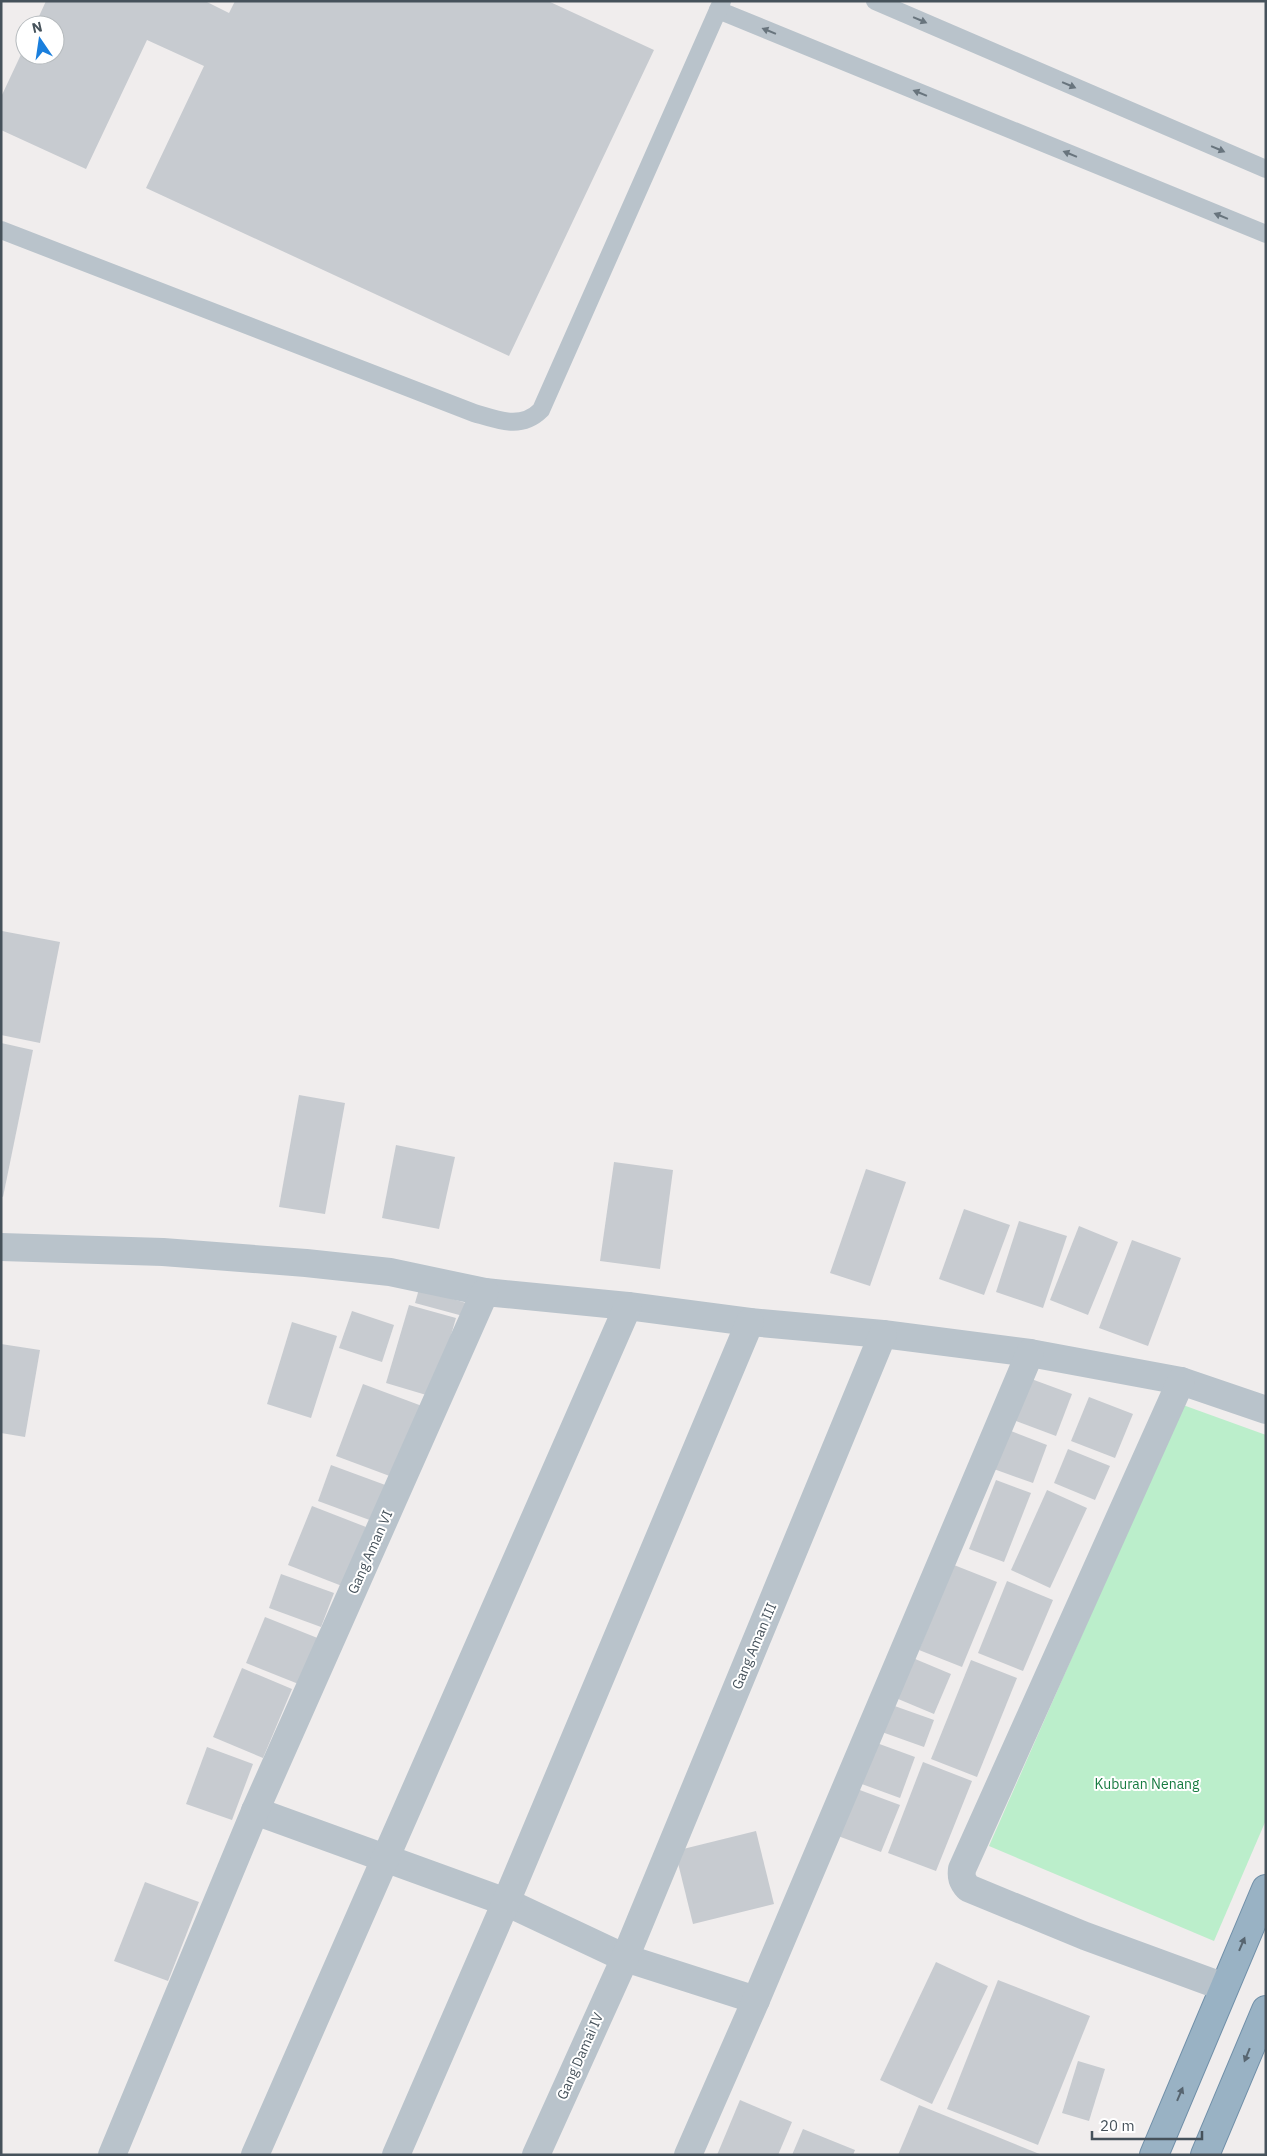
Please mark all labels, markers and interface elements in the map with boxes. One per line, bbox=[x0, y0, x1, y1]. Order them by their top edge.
north arrow bbox=[15, 15, 65, 65]
text: N bbox=[30, 17, 44, 37]
one-way arrow bbox=[913, 17, 927, 25]
one-way arrow bbox=[762, 27, 777, 35]
one-way arrow bbox=[1062, 81, 1076, 89]
one-way arrow bbox=[913, 88, 927, 96]
one-way arrow bbox=[1211, 145, 1225, 153]
one-way arrow bbox=[1063, 150, 1077, 158]
one-way arrow bbox=[1214, 211, 1228, 219]
street label: Gang Aman VI bbox=[343, 1507, 397, 1597]
street label: Gang Aman III bbox=[728, 1600, 780, 1692]
park label: Kuburan Nenang bbox=[1095, 1775, 1200, 1793]
one-way arrow bbox=[1239, 1937, 1247, 1951]
street label: Gang Damai IV bbox=[553, 2009, 607, 2102]
one-way arrow bbox=[1243, 2048, 1251, 2062]
one-way arrow bbox=[1176, 2086, 1184, 2101]
scale bar bbox=[1092, 2108, 1202, 2140]
text: 20 m bbox=[1100, 2116, 1135, 2135]

